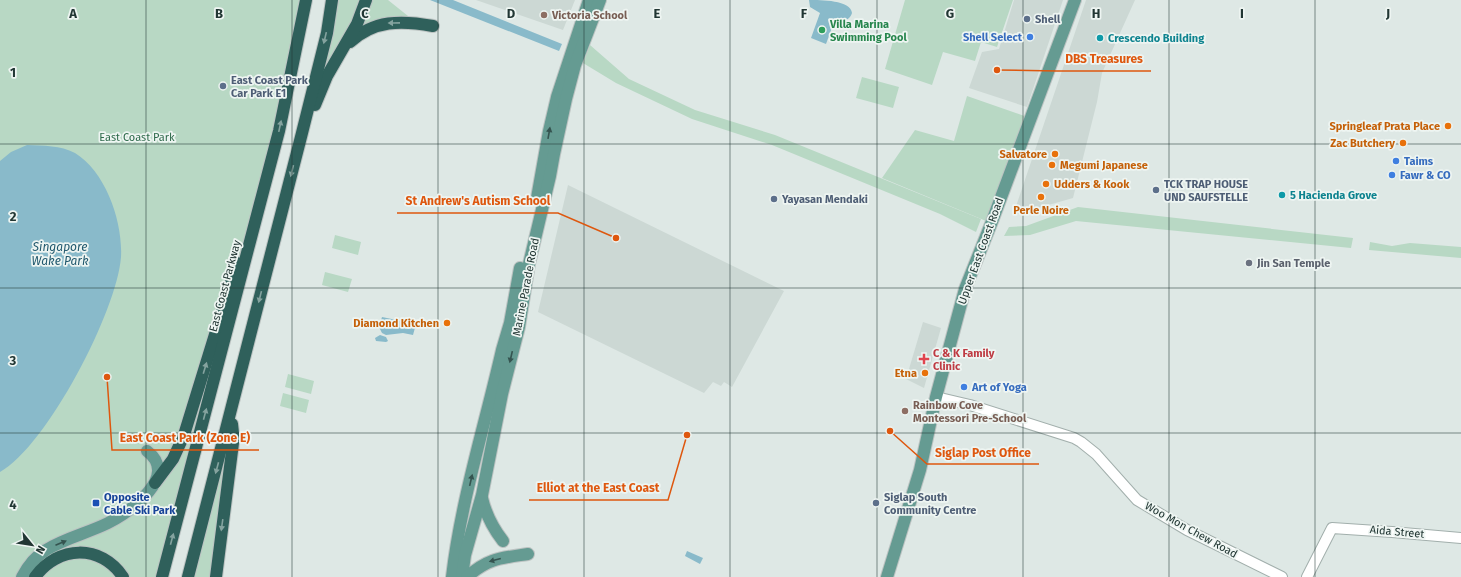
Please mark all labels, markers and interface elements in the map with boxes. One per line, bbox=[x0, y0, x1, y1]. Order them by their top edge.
text: A bbox=[68, 6, 77, 21]
text: B bbox=[215, 6, 223, 21]
text: C bbox=[361, 6, 369, 21]
text: D bbox=[507, 6, 516, 21]
text: E bbox=[654, 6, 661, 21]
text: F bbox=[801, 6, 808, 21]
text: G bbox=[946, 6, 954, 21]
text: H bbox=[1092, 6, 1100, 21]
text: I bbox=[1240, 6, 1244, 21]
text: J bbox=[1385, 6, 1390, 21]
place label: Victoria School bbox=[551, 9, 628, 22]
marker: Victoria School bbox=[539, 10, 549, 20]
place label: Shell bbox=[1035, 13, 1061, 26]
marker: Shell bbox=[1022, 14, 1032, 24]
place label: Villa Marina Swimming Pool bbox=[829, 18, 907, 44]
one-way arrow bbox=[388, 19, 400, 26]
marker: Villa Marina Swimming Pool bbox=[817, 25, 827, 35]
place label: Shell Select bbox=[963, 31, 1023, 44]
one-way arrow bbox=[322, 32, 328, 45]
marker: Shell Select bbox=[1025, 32, 1035, 42]
place label: Crescendo Building bbox=[1108, 32, 1205, 45]
marker: Crescendo Building bbox=[1095, 33, 1105, 43]
callout: DBS Treasures bbox=[1057, 47, 1151, 71]
text: DBS Treasures bbox=[1065, 52, 1143, 66]
text: 1 bbox=[10, 65, 16, 80]
place label: East Coast Park Car Park E1 bbox=[231, 74, 309, 100]
marker: East Coast Park Car Park E1 bbox=[218, 81, 228, 91]
one-way arrow bbox=[277, 119, 283, 132]
place label: Springleaf Prata Place bbox=[1329, 120, 1440, 133]
marker: Springleaf Prata Place bbox=[1443, 121, 1453, 131]
one-way arrow bbox=[546, 126, 552, 139]
park label: East Coast Park bbox=[99, 131, 175, 144]
place label: Zac Butchery bbox=[1330, 137, 1395, 150]
marker: Zac Butchery bbox=[1398, 138, 1408, 148]
place label: Salvatore bbox=[1000, 148, 1047, 161]
marker: Salvatore bbox=[1050, 149, 1060, 159]
place label: Taims bbox=[1404, 155, 1434, 168]
marker: Taims bbox=[1391, 156, 1401, 166]
place label: Megumi Japanese bbox=[1060, 159, 1148, 172]
marker: Megumi Japanese bbox=[1047, 160, 1057, 170]
one-way arrow bbox=[289, 165, 295, 177]
place label: Fawr & CO bbox=[1400, 169, 1451, 182]
marker: Fawr & CO bbox=[1387, 170, 1397, 180]
place label: Udders & Kook bbox=[1054, 178, 1130, 191]
place label: TCK TRAP HOUSE UND SAUFSTELLE bbox=[1164, 178, 1248, 204]
marker: Udders & Kook bbox=[1041, 179, 1051, 189]
marker: TCK TRAP HOUSE UND SAUFSTELLE bbox=[1151, 185, 1161, 195]
callout: St Andrew's Autism School bbox=[397, 189, 558, 213]
place label: 5 Hacienda Grove bbox=[1290, 189, 1377, 202]
marker: 5 Hacienda Grove bbox=[1277, 190, 1287, 200]
marker: Perle Noire bbox=[1036, 192, 1046, 202]
place label: Yayasan Mendaki bbox=[781, 193, 868, 206]
text: St Andrew's Autism School bbox=[406, 194, 551, 208]
marker: Yayasan Mendaki bbox=[769, 194, 779, 204]
street label: Upper East Coast Road bbox=[956, 196, 1006, 306]
place label: Perle Noire bbox=[1013, 204, 1069, 217]
text: 2 bbox=[10, 209, 17, 224]
street label: Marine Parade Road bbox=[510, 237, 542, 337]
street label: East Coast Parkway bbox=[207, 238, 244, 333]
water label: Singapore Wake Park bbox=[32, 240, 89, 268]
place label: Jin San Temple bbox=[1256, 257, 1330, 270]
marker: Jin San Temple bbox=[1244, 258, 1254, 268]
one-way arrow bbox=[257, 291, 263, 303]
place label: Diamond Kitchen bbox=[353, 317, 439, 330]
marker: Diamond Kitchen bbox=[442, 318, 452, 328]
place label: C & K Family Clinic bbox=[933, 347, 995, 373]
one-way arrow bbox=[508, 352, 514, 364]
text: 3 bbox=[9, 353, 17, 368]
marker: C & K Family Clinic bbox=[918, 353, 930, 365]
one-way arrow bbox=[202, 362, 208, 374]
place label: Etna bbox=[895, 367, 917, 380]
marker: Etna bbox=[920, 368, 930, 378]
place label: Art of Yoga bbox=[971, 381, 1027, 394]
marker: Art of Yoga bbox=[959, 382, 969, 392]
place label: Rainbow Cove Montessori Pre-School bbox=[913, 399, 1027, 425]
marker: Rainbow Cove Montessori Pre-School bbox=[900, 406, 910, 416]
one-way arrow bbox=[202, 407, 208, 419]
callout: East Coast Park (Zone E) bbox=[112, 426, 259, 450]
text: East Coast Park (Zone E) bbox=[120, 431, 250, 445]
callout: Siglap Post Office bbox=[927, 440, 1039, 464]
text: Siglap Post Office bbox=[935, 446, 1031, 460]
one-way arrow bbox=[214, 462, 220, 474]
one-way arrow bbox=[468, 474, 474, 486]
callout: Elliot at the East Coast bbox=[529, 476, 668, 500]
text: Elliot at the East Coast bbox=[537, 481, 660, 495]
place label: Opposite Cable Ski Park bbox=[104, 491, 176, 517]
place label: Siglap South Community Centre bbox=[884, 491, 976, 517]
text: 4 bbox=[9, 497, 17, 512]
marker: Opposite Cable Ski Park bbox=[91, 498, 101, 508]
marker: Siglap South Community Centre bbox=[871, 498, 881, 508]
street label: Woo Mon Chew Road bbox=[1142, 499, 1240, 561]
one-way arrow bbox=[219, 519, 226, 531]
street label: Aida Street bbox=[1369, 523, 1425, 541]
north arrow bbox=[12, 525, 52, 565]
one-way arrow bbox=[169, 533, 175, 545]
one-way arrow bbox=[55, 540, 66, 546]
text: N bbox=[33, 543, 48, 556]
one-way arrow bbox=[489, 557, 501, 563]

